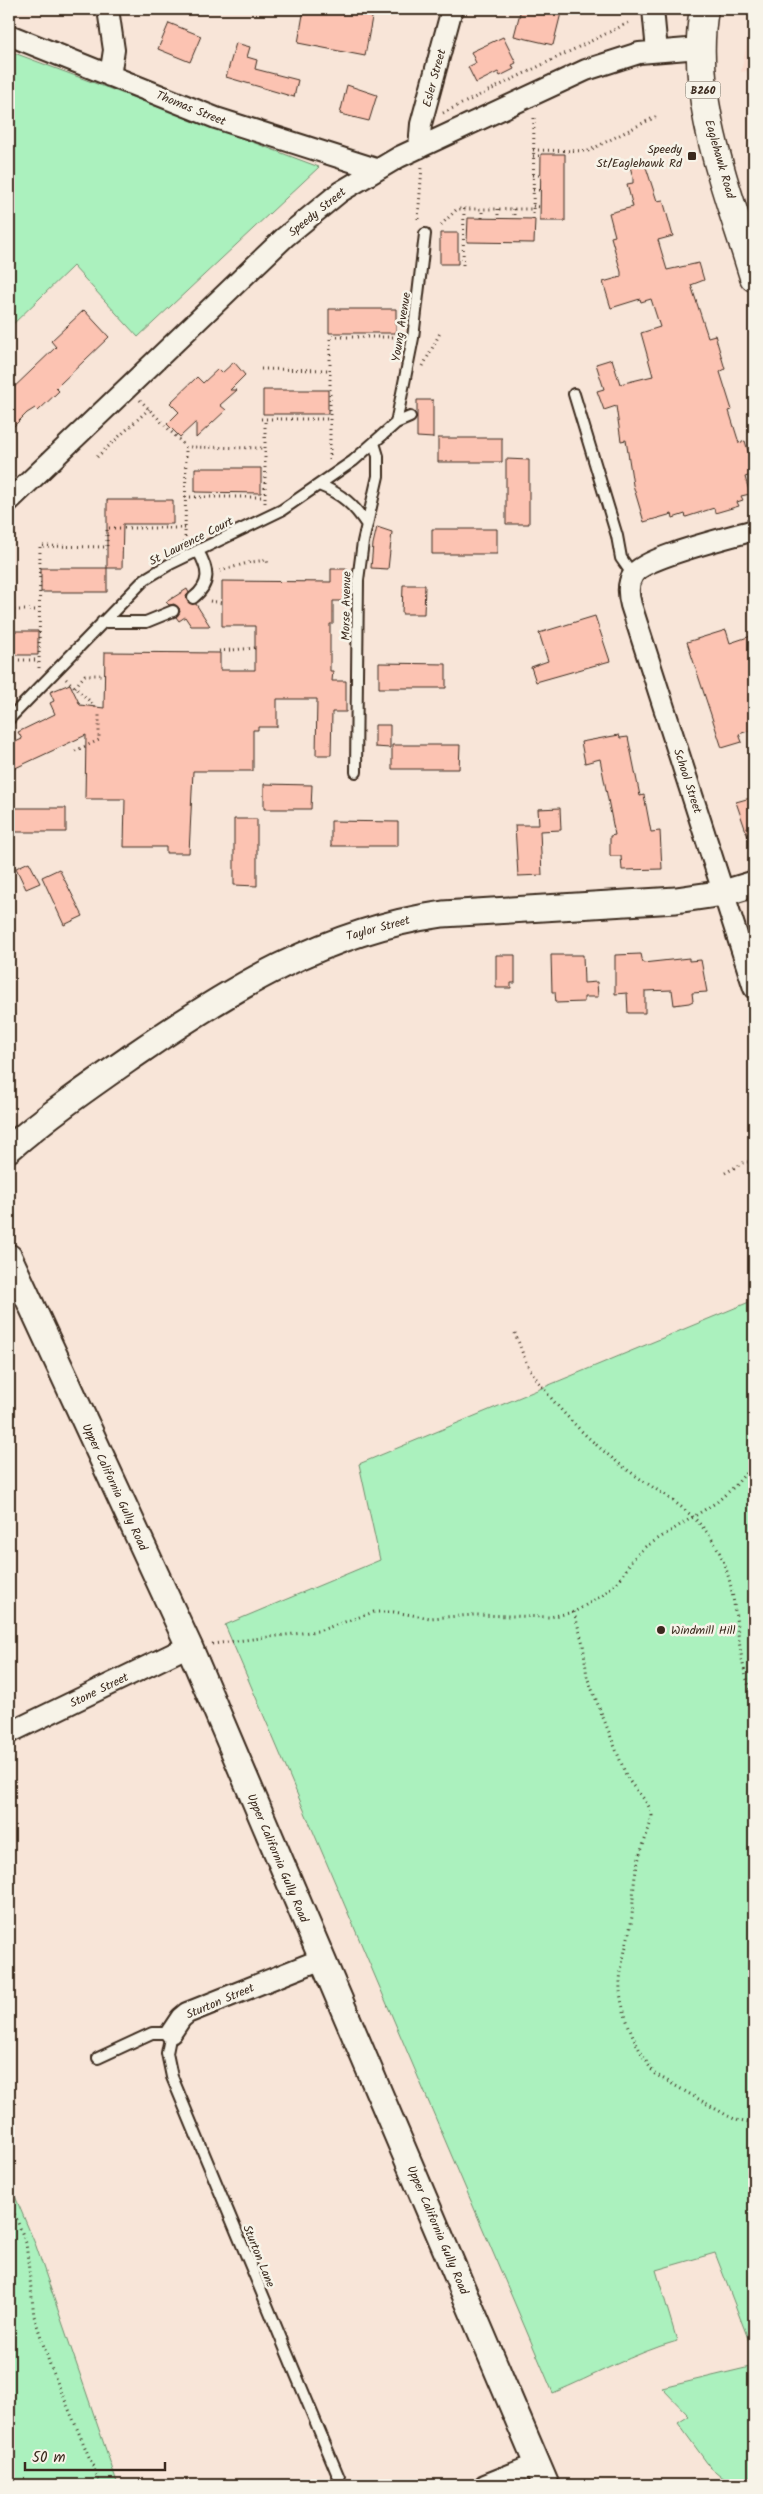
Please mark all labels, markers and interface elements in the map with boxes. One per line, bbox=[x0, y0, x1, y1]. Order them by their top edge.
street label: Esler Street bbox=[418, 47, 451, 109]
road number: B260 bbox=[686, 82, 720, 98]
street label: Thomas Street bbox=[153, 86, 229, 131]
street label: Eaglehawk Road bbox=[699, 117, 740, 202]
place label: Speedy St/Eaglehawk Rd bbox=[596, 140, 683, 173]
marker: Speedy St/Eaglehawk Rd bbox=[686, 150, 698, 162]
street label: Speedy Street bbox=[284, 183, 351, 242]
street label: Young Avenue bbox=[387, 290, 416, 363]
street label: St Laurence Court bbox=[146, 512, 237, 571]
street label: Morse Avenue bbox=[336, 570, 357, 641]
street label: School Street bbox=[668, 746, 707, 816]
street label: Taylor Street bbox=[344, 911, 412, 946]
street label: Upper California Gully Road bbox=[77, 1420, 153, 1555]
place label: Windmill Hill bbox=[671, 1621, 736, 1640]
marker: Windmill Hill bbox=[655, 1624, 667, 1636]
street label: Stone Street bbox=[67, 1668, 132, 1713]
street label: Upper California Gully Road bbox=[242, 1791, 314, 1927]
street label: Sturton Street bbox=[183, 1978, 258, 2024]
street label: Upper California Gully Road bbox=[402, 2163, 474, 2299]
street label: Sturton Lane bbox=[237, 2222, 280, 2291]
scale bar bbox=[25, 2439, 165, 2471]
text: 50 m bbox=[32, 2446, 66, 2470]

